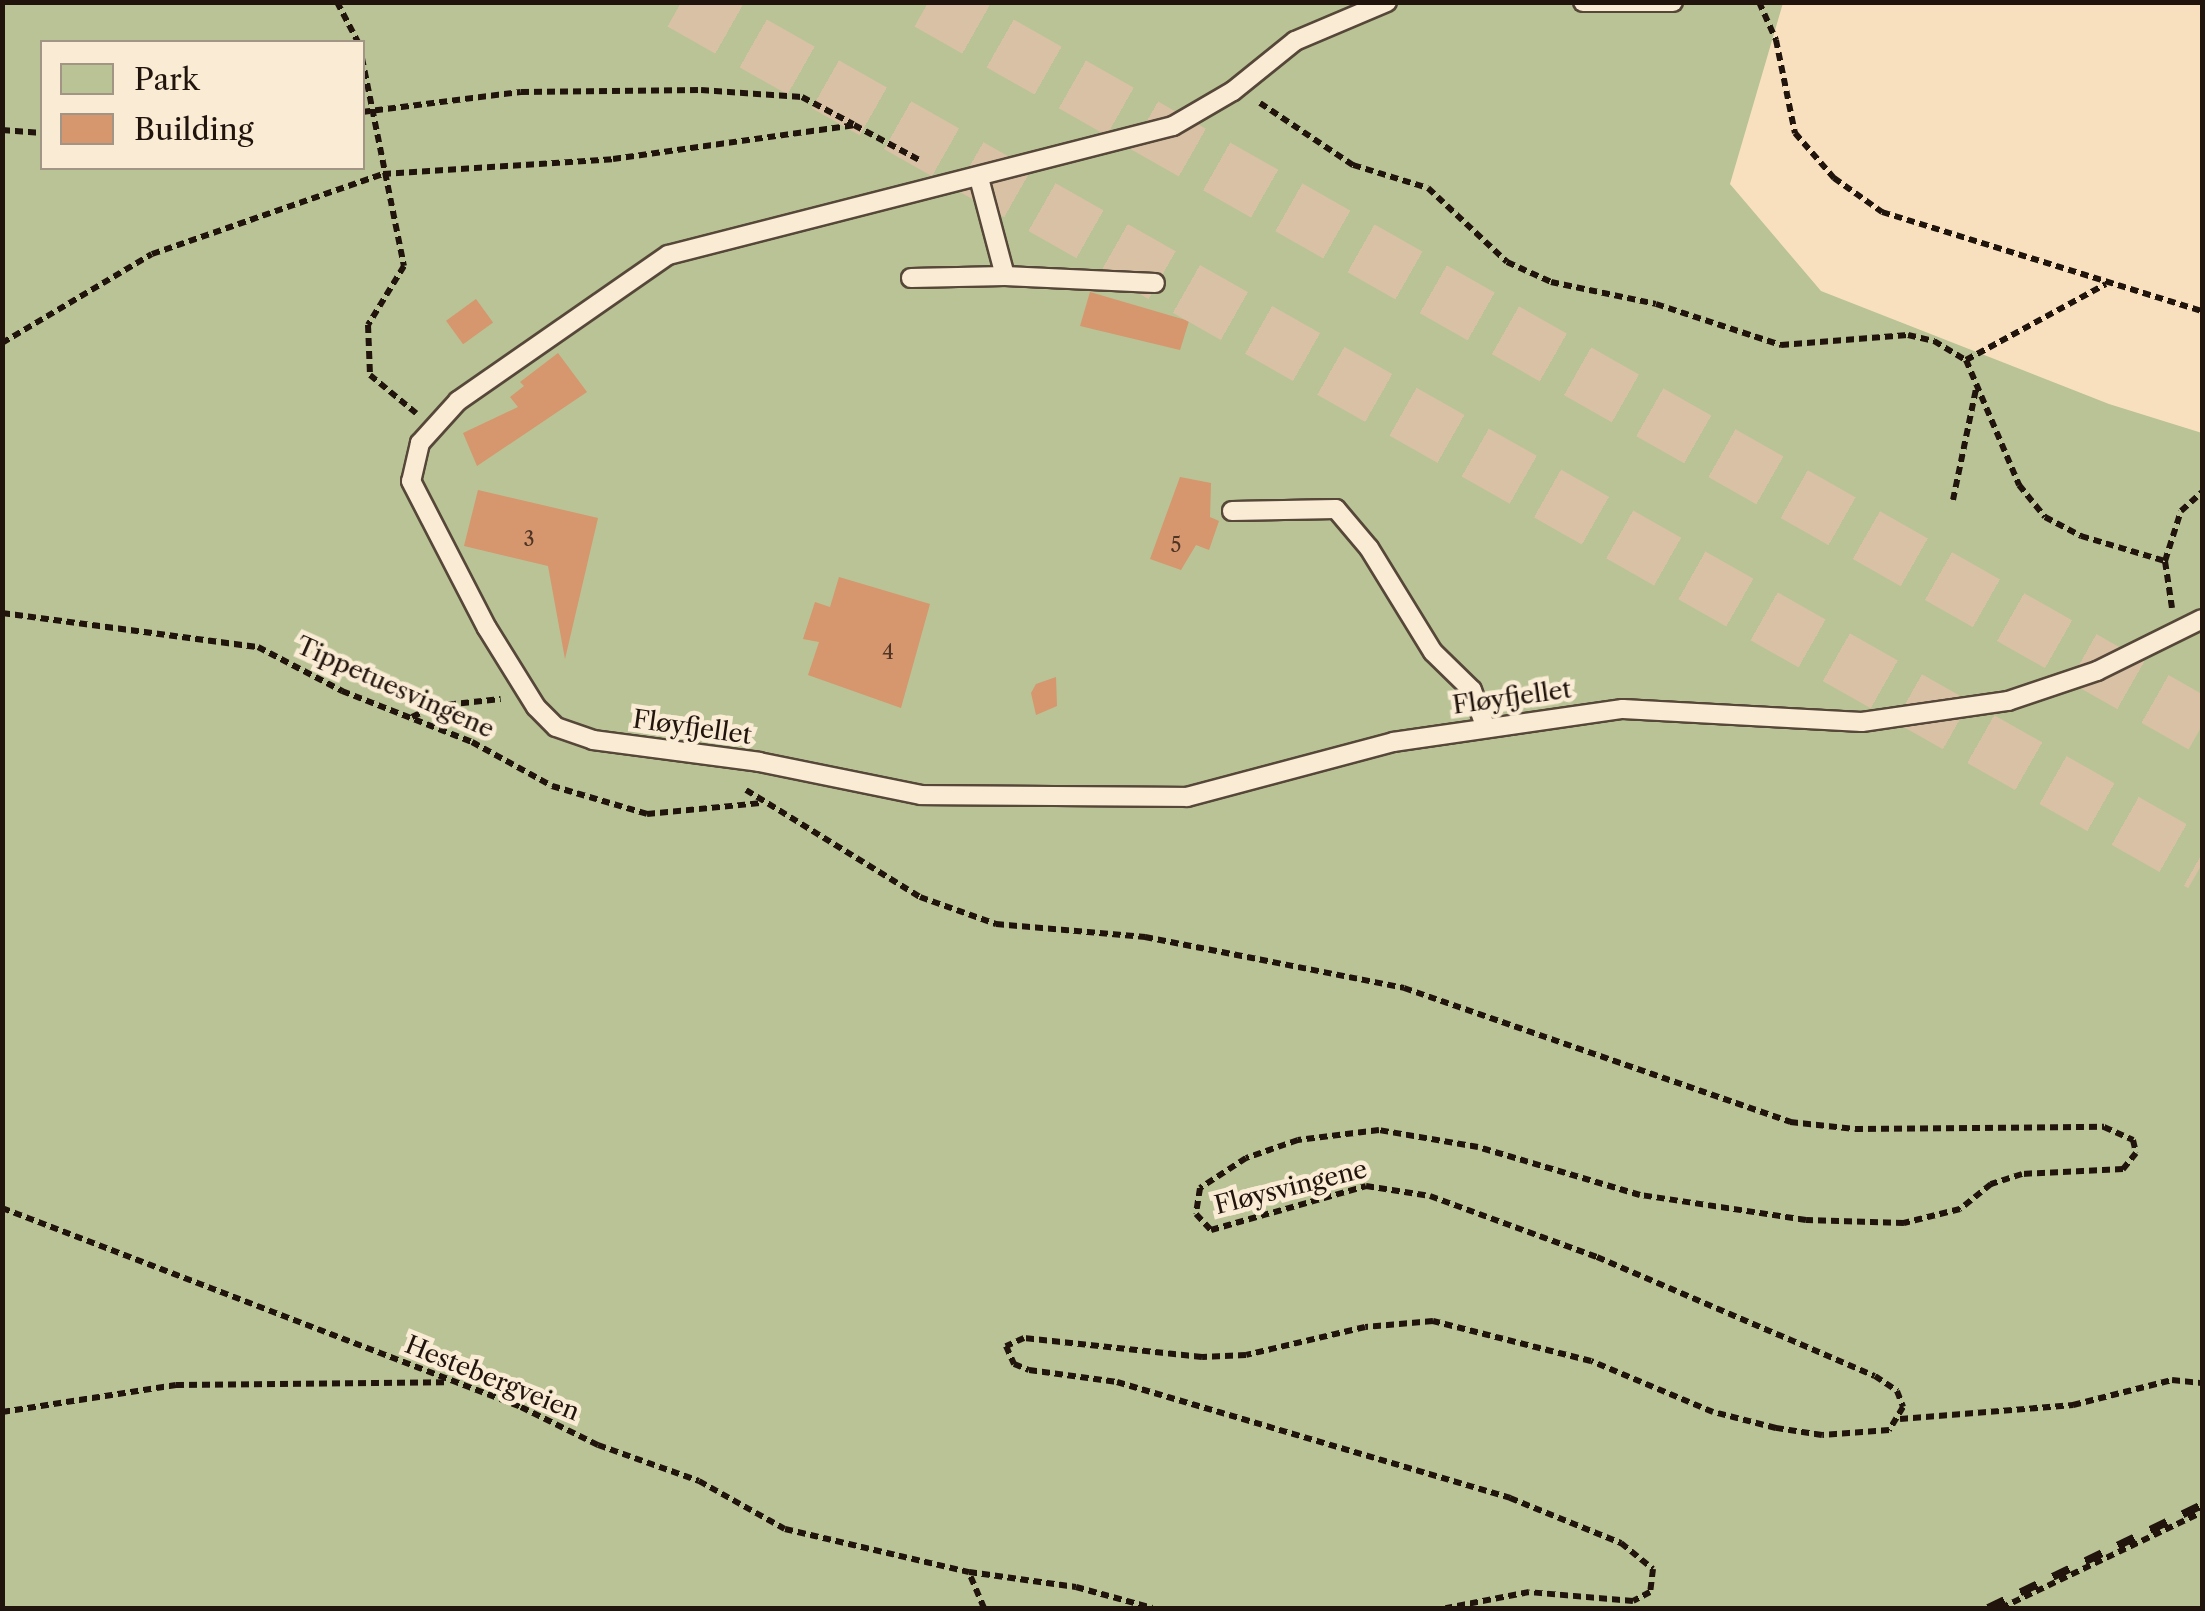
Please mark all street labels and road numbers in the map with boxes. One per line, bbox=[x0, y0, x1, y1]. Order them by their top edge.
street label: Tippetuesvingene bbox=[291, 631, 499, 745]
street label: Fløyfjellet bbox=[1451, 675, 1573, 721]
street label: Fløyfjellet bbox=[631, 705, 753, 751]
street label: Fløysvingene bbox=[1212, 1155, 1370, 1221]
street label: Hestebergveien bbox=[401, 1330, 583, 1428]

